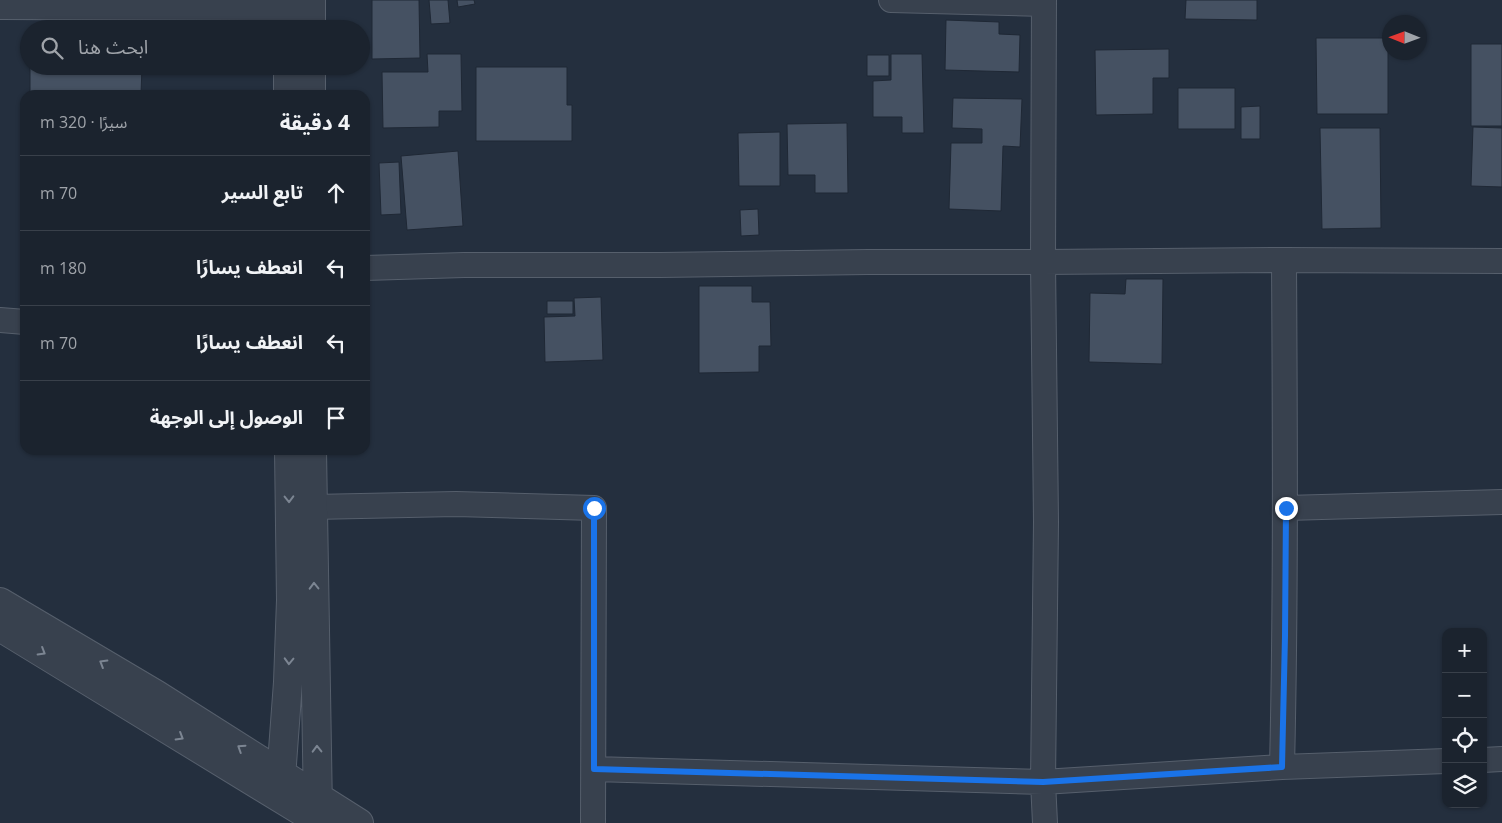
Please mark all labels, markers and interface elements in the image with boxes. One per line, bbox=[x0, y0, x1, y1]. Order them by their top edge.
north arrow bbox=[1382, 15, 1427, 60]
search box bbox=[20, 20, 370, 75]
icon: search bbox=[38, 34, 66, 62]
text: ابحث هنا bbox=[78, 34, 148, 60]
text: 4 دقيقة bbox=[280, 108, 350, 136]
text: سيرًا · 320 m bbox=[40, 111, 127, 133]
text: تابع السير bbox=[222, 179, 303, 205]
icon: ahead bbox=[322, 179, 350, 207]
text: 70 m bbox=[40, 182, 77, 204]
text: انعطف يسارًا bbox=[196, 254, 303, 280]
icon: left bbox=[322, 254, 350, 282]
text: 180 m bbox=[40, 257, 86, 279]
text: انعطف يسارًا bbox=[196, 329, 303, 355]
icon: left bbox=[322, 329, 350, 357]
text: 70 m bbox=[40, 332, 77, 354]
text: الوصول إلى الوجهة bbox=[150, 404, 303, 430]
icon: arrive bbox=[322, 404, 350, 432]
one-way arrow bbox=[284, 495, 294, 503]
route start bbox=[583, 497, 606, 520]
route end bbox=[1275, 497, 1298, 520]
one-way arrow bbox=[309, 582, 319, 590]
map controls bbox=[1442, 628, 1487, 808]
button: + bbox=[1442, 628, 1487, 673]
one-way arrow bbox=[36, 646, 45, 655]
one-way arrow bbox=[284, 658, 294, 665]
one-way arrow bbox=[99, 659, 108, 669]
button: − bbox=[1442, 673, 1487, 718]
button: locate bbox=[1442, 718, 1487, 763]
one-way arrow bbox=[175, 730, 184, 740]
one-way arrow bbox=[312, 744, 322, 752]
one-way arrow bbox=[237, 745, 246, 755]
button: layers bbox=[1442, 763, 1487, 808]

